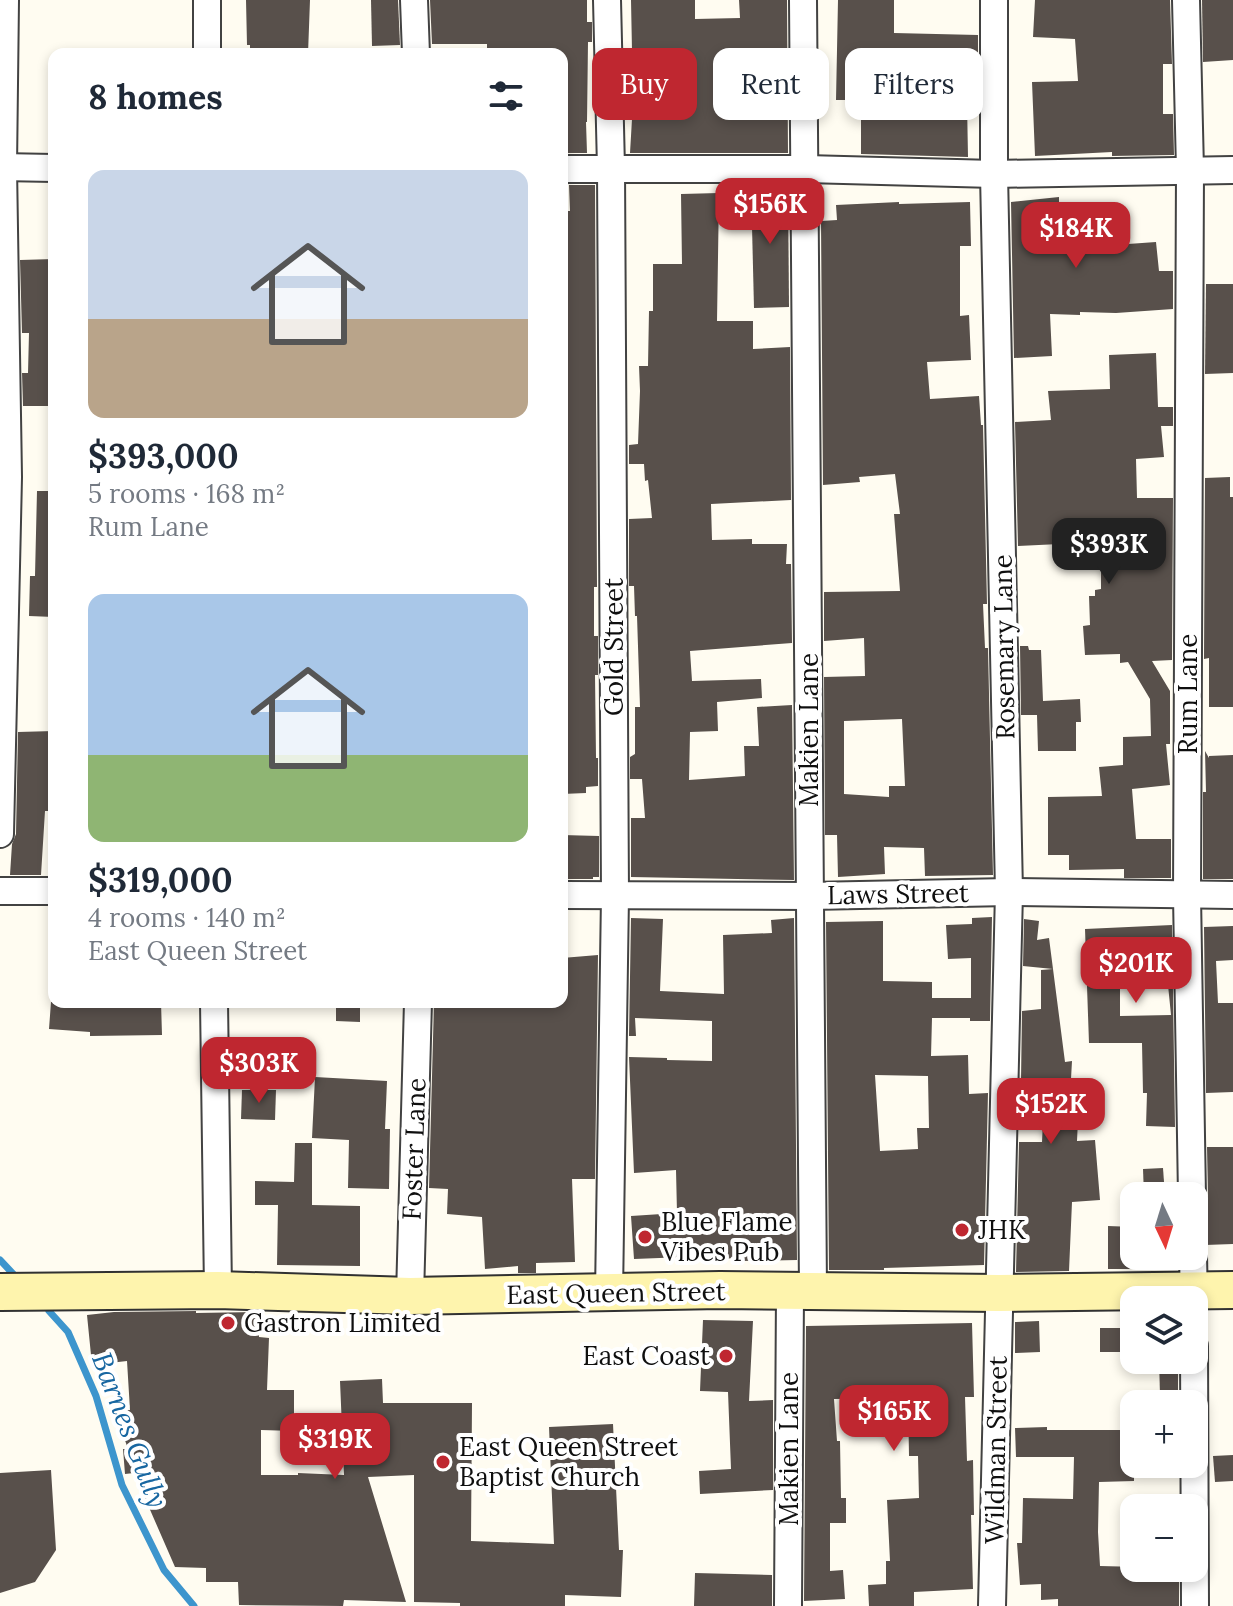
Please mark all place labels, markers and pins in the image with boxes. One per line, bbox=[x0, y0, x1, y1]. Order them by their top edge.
pin: $156K bbox=[714, 178, 826, 246]
pin: $184K bbox=[1020, 202, 1132, 270]
pin: $393K bbox=[1053, 518, 1165, 586]
pin: $201K bbox=[1080, 937, 1192, 1005]
pin: $303K bbox=[203, 1037, 315, 1105]
pin: $152K bbox=[995, 1078, 1107, 1146]
place label: Blue Flame Vibes Pub bbox=[660, 1205, 793, 1268]
place label: JHK bbox=[977, 1213, 1026, 1246]
marker: JHK bbox=[953, 1221, 971, 1239]
marker: Blue Flame Vibes Pub bbox=[636, 1228, 654, 1246]
place label: Gastron Limited bbox=[244, 1306, 441, 1339]
marker: Gastron Limited bbox=[219, 1314, 237, 1332]
place label: East Coast bbox=[583, 1339, 710, 1372]
marker: East Coast bbox=[717, 1347, 735, 1365]
pin: $165K bbox=[838, 1385, 950, 1453]
pin: $319K bbox=[279, 1413, 391, 1481]
place label: East Queen Street Baptist Church bbox=[459, 1430, 678, 1493]
marker: East Queen Street Baptist Church bbox=[434, 1453, 452, 1471]

